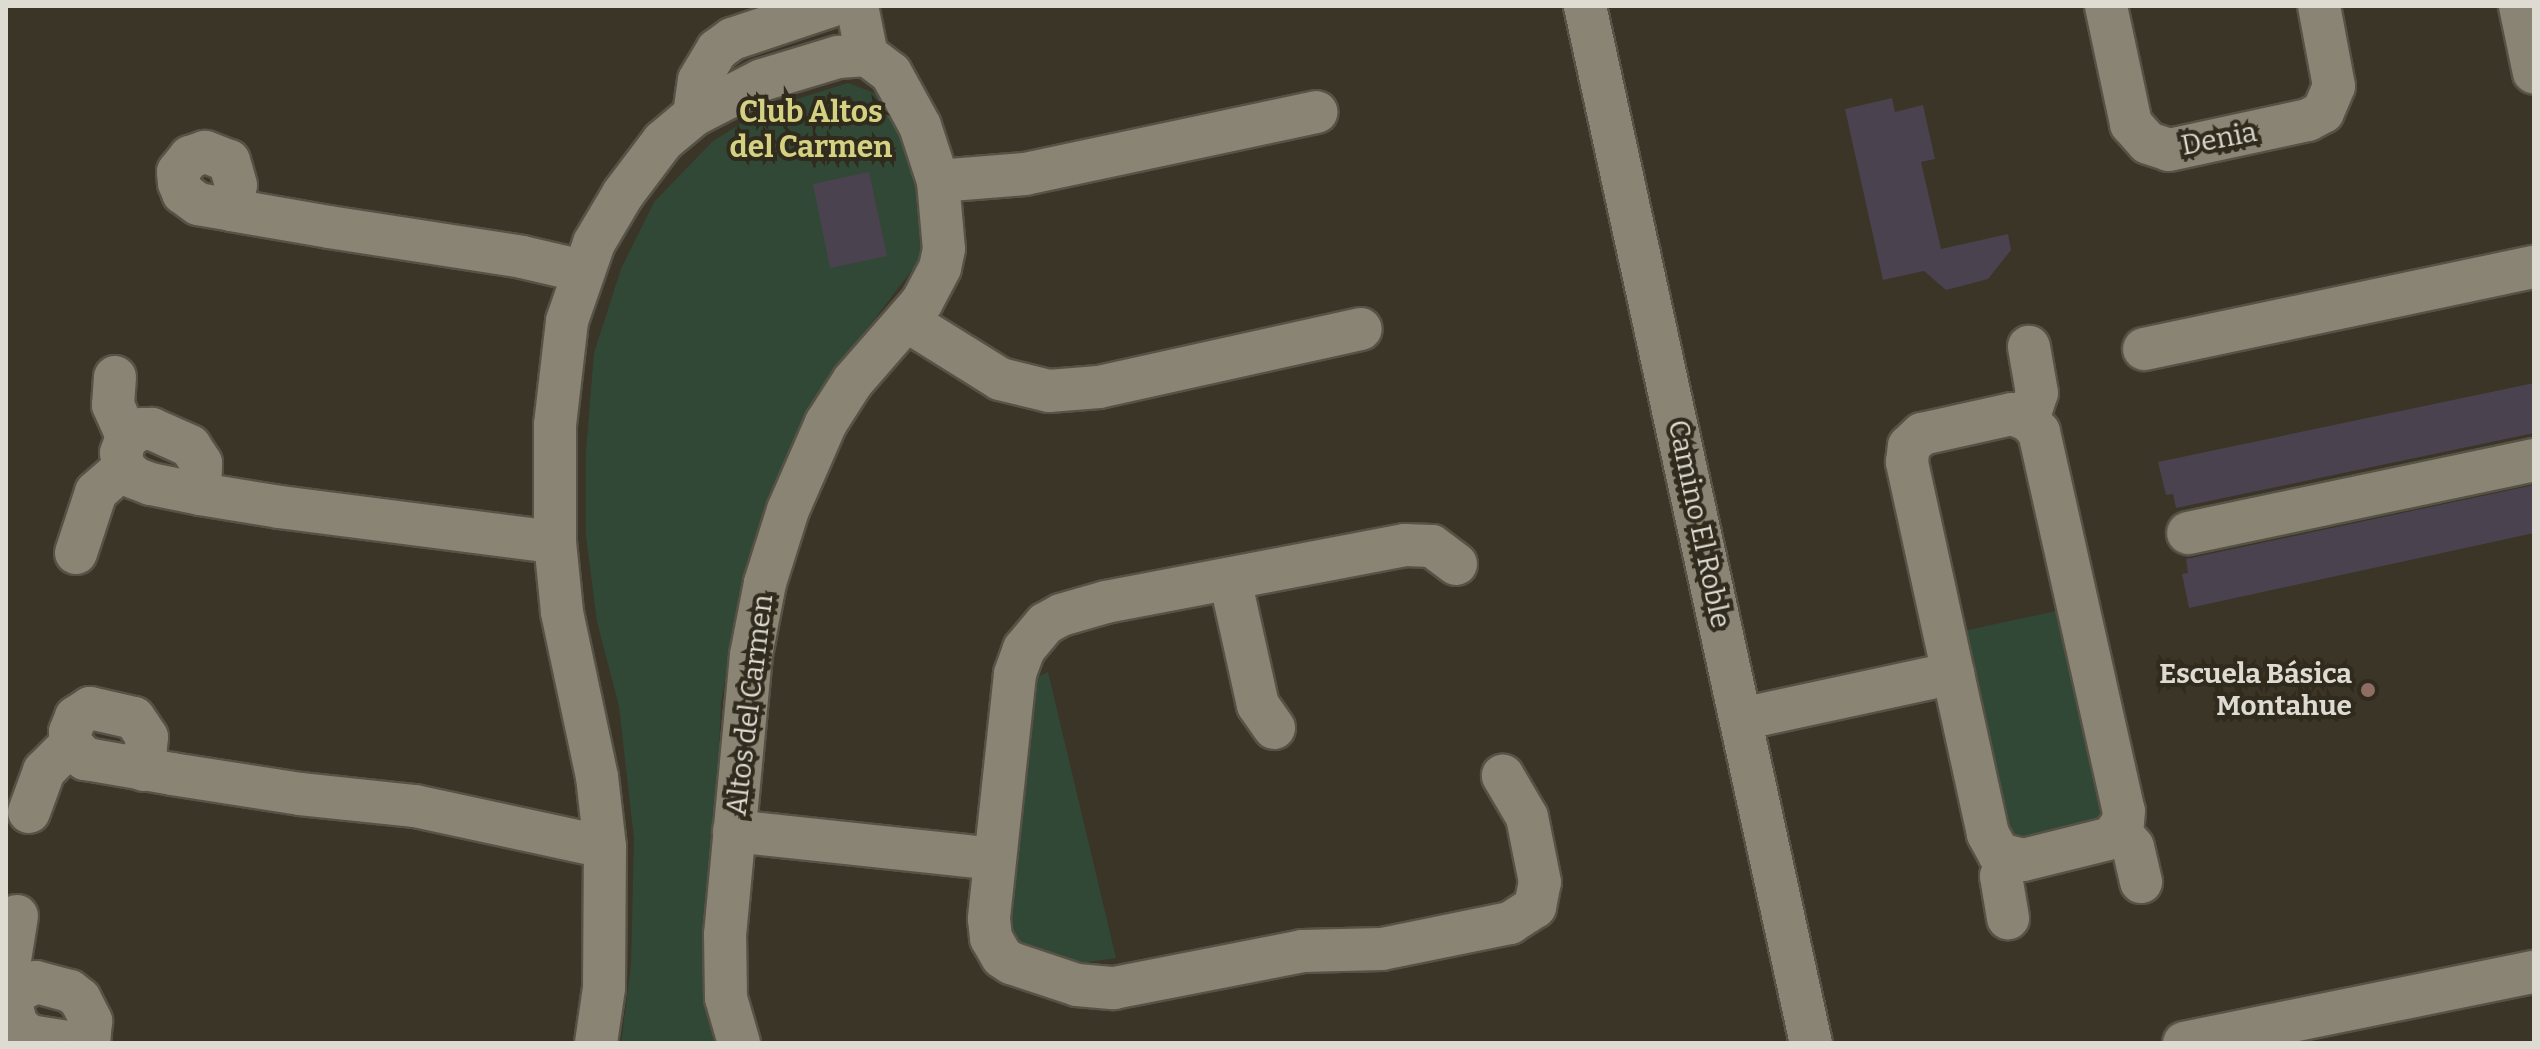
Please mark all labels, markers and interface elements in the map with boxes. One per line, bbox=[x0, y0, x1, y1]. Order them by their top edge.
district label: Club Altos del Carmen bbox=[730, 94, 892, 164]
street label: Denia bbox=[2178, 115, 2260, 163]
street label: Camino El Roble bbox=[1661, 417, 1737, 631]
street label: Altos del Carmen bbox=[720, 593, 780, 817]
place label: Escuela Básica Montahue bbox=[2159, 657, 2352, 723]
marker: Escuela Básica Montahue bbox=[2359, 681, 2377, 699]

